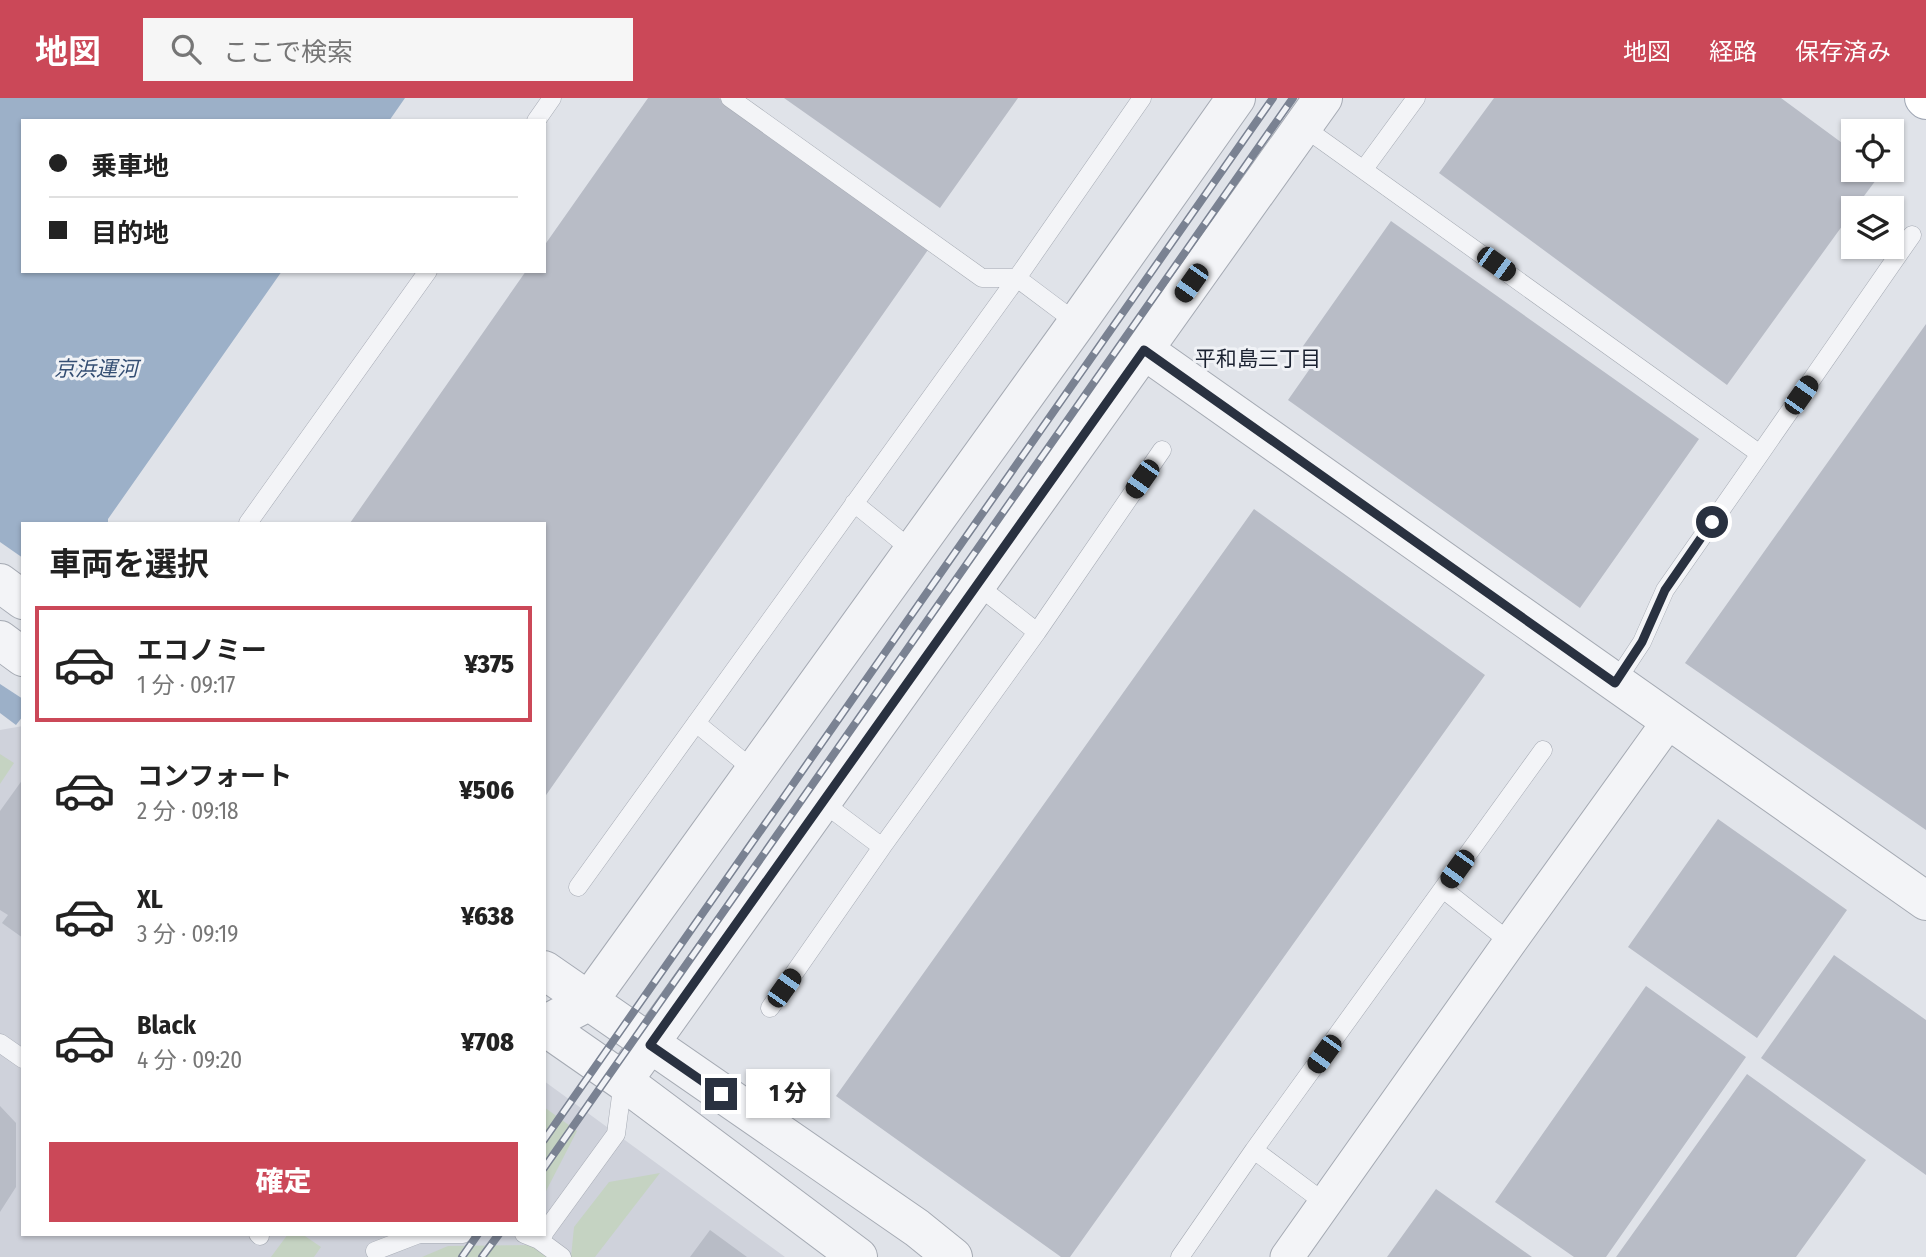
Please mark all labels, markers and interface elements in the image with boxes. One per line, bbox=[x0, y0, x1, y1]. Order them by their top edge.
search box bbox=[143, 18, 633, 81]
icon: search bbox=[167, 30, 205, 68]
text: 地図 bbox=[35, 32, 101, 72]
text: ここで検索 bbox=[223, 37, 353, 68]
text: 地図 bbox=[1623, 38, 1671, 66]
text: 経路 bbox=[1709, 38, 1757, 66]
text: 保存済み bbox=[1795, 38, 1891, 66]
map controls bbox=[1841, 119, 1904, 259]
button: locate bbox=[1841, 119, 1904, 182]
text: 乗車地 bbox=[91, 151, 169, 182]
button: layers bbox=[1841, 196, 1904, 259]
text: 目的地 bbox=[91, 218, 169, 249]
car bbox=[1473, 243, 1520, 285]
car bbox=[1171, 260, 1212, 306]
district label: 平和島三丁目 bbox=[1195, 346, 1321, 372]
water label: 京浜運河 bbox=[54, 356, 142, 382]
car bbox=[1781, 372, 1822, 418]
car bbox=[1122, 456, 1163, 502]
route start bbox=[1696, 506, 1728, 538]
text: 車両を選択 bbox=[49, 545, 209, 583]
icon: car bbox=[53, 633, 116, 696]
text: エコノミー bbox=[137, 635, 267, 666]
text: ¥375 bbox=[464, 649, 514, 680]
text: 1 分 · 09:17 bbox=[137, 671, 235, 699]
icon: car bbox=[53, 759, 116, 822]
text: コンフォート bbox=[137, 761, 292, 792]
text: ¥506 bbox=[459, 775, 514, 806]
text: 2 分 · 09:18 bbox=[137, 797, 239, 825]
car bbox=[1437, 846, 1478, 892]
text: XL bbox=[137, 884, 163, 915]
icon: car bbox=[53, 885, 116, 948]
text: ¥638 bbox=[461, 901, 514, 932]
text: 3 分 · 09:19 bbox=[137, 920, 239, 948]
car bbox=[764, 965, 805, 1011]
text: Black bbox=[137, 1010, 196, 1041]
icon: car bbox=[53, 1011, 116, 1074]
text: ¥708 bbox=[461, 1027, 514, 1058]
car bbox=[1304, 1031, 1345, 1077]
text: 4 分 · 09:20 bbox=[137, 1046, 242, 1074]
callout: 1 分 bbox=[746, 1070, 830, 1118]
route end bbox=[705, 1078, 737, 1110]
text: 1 分 bbox=[769, 1079, 807, 1107]
button: 確定 bbox=[49, 1142, 518, 1222]

